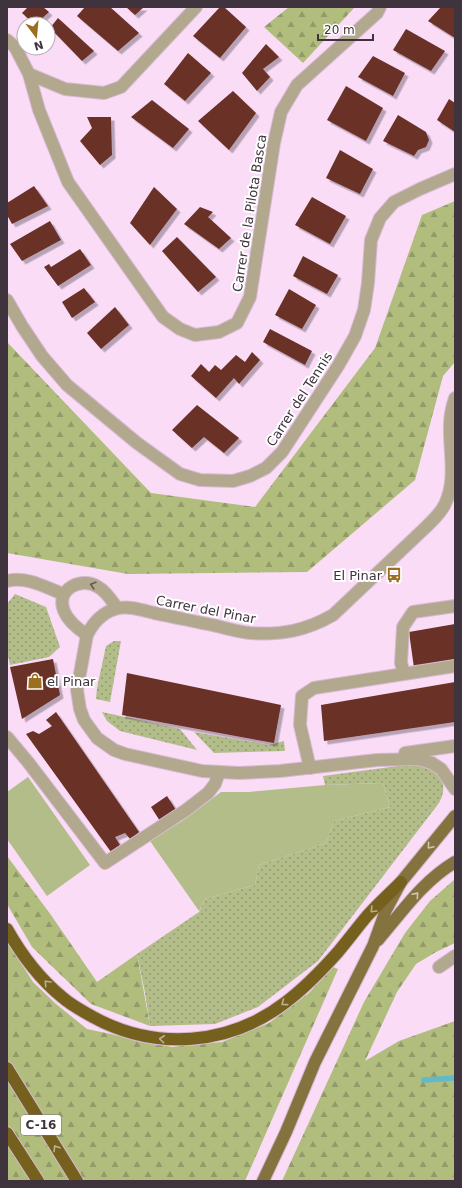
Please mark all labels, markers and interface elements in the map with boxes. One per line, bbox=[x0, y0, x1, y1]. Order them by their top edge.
north arrow bbox=[16, 16, 56, 56]
scale bar bbox=[318, 16, 373, 42]
text: 20 m bbox=[324, 23, 355, 37]
text: N bbox=[32, 38, 45, 53]
street label: Carrer de la Pilota Basca bbox=[230, 133, 269, 293]
street label: Carrer del Tennis bbox=[263, 349, 336, 449]
bus stop icon: El Pinar bbox=[385, 566, 403, 584]
place label: El Pinar bbox=[333, 568, 383, 583]
one-way arrow bbox=[90, 581, 97, 590]
street label: Carrer del Pinar bbox=[155, 592, 258, 627]
shop icon: el Pinar bbox=[26, 672, 44, 690]
place label: el Pinar bbox=[47, 674, 96, 689]
one-way arrow bbox=[428, 841, 435, 848]
one-way arrow bbox=[412, 892, 419, 899]
one-way arrow bbox=[371, 905, 378, 913]
one-way arrow bbox=[45, 980, 52, 988]
one-way arrow bbox=[281, 999, 288, 1006]
one-way arrow bbox=[159, 1034, 165, 1043]
road number: C-16 bbox=[21, 1115, 61, 1135]
one-way arrow bbox=[53, 1145, 61, 1152]

